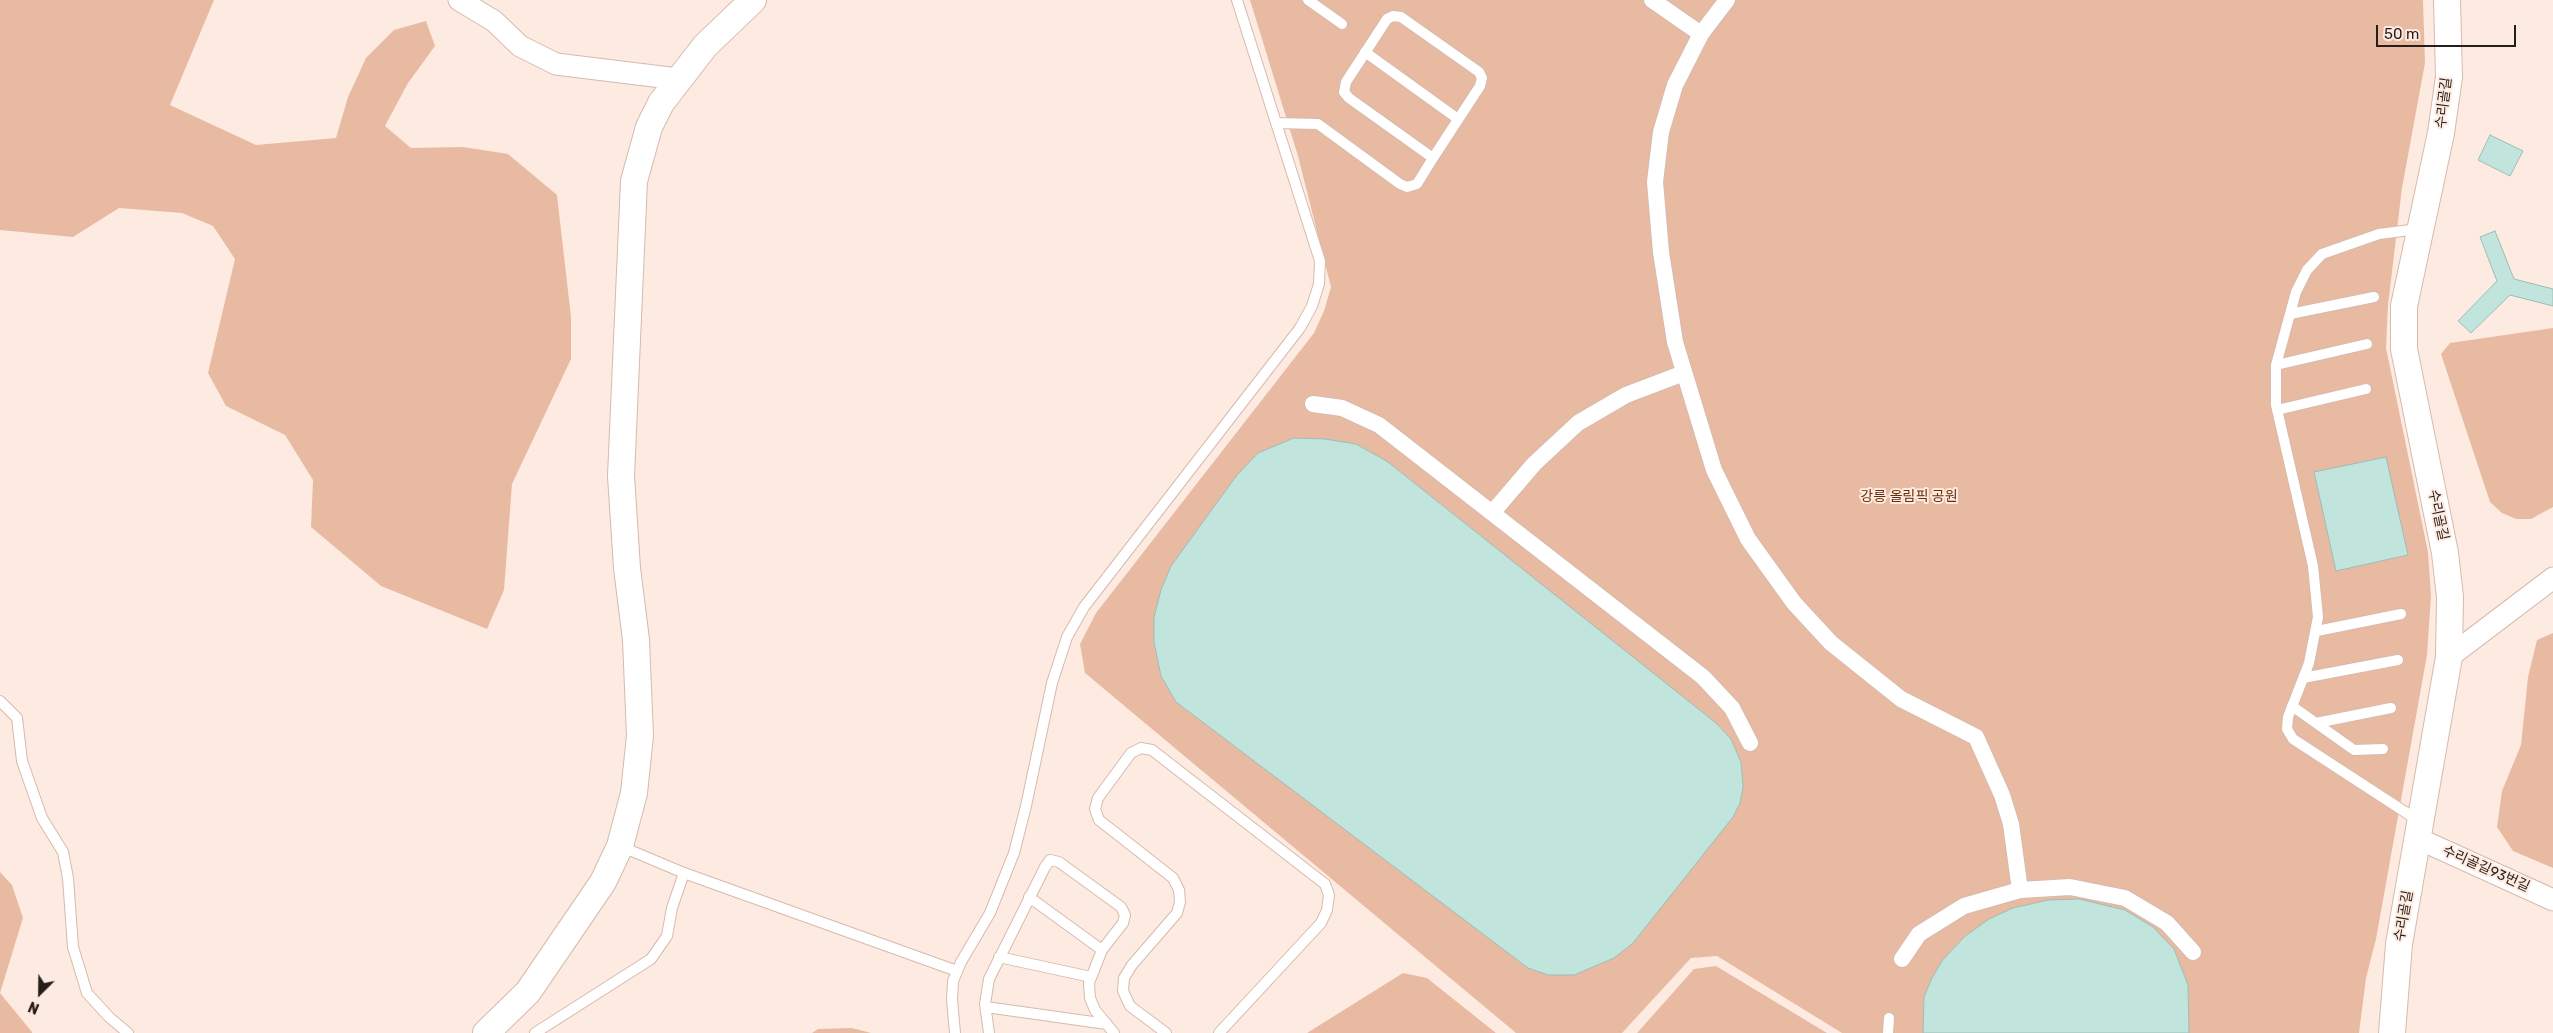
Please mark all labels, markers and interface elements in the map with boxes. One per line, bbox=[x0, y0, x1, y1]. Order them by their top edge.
scale bar bbox=[2378, 15, 2518, 47]
text: 50 m bbox=[2384, 25, 2419, 43]
street label: 수리골길 bbox=[2433, 76, 2455, 130]
street label: 수리골길 bbox=[2424, 488, 2452, 542]
park label: 강릉 올림픽 공원 bbox=[1860, 489, 1958, 505]
street label: 수리골길93번길 bbox=[2440, 842, 2532, 896]
street label: 수리골길 bbox=[2391, 889, 2417, 943]
north arrow bbox=[15, 968, 65, 1018]
text: N bbox=[26, 997, 42, 1017]

